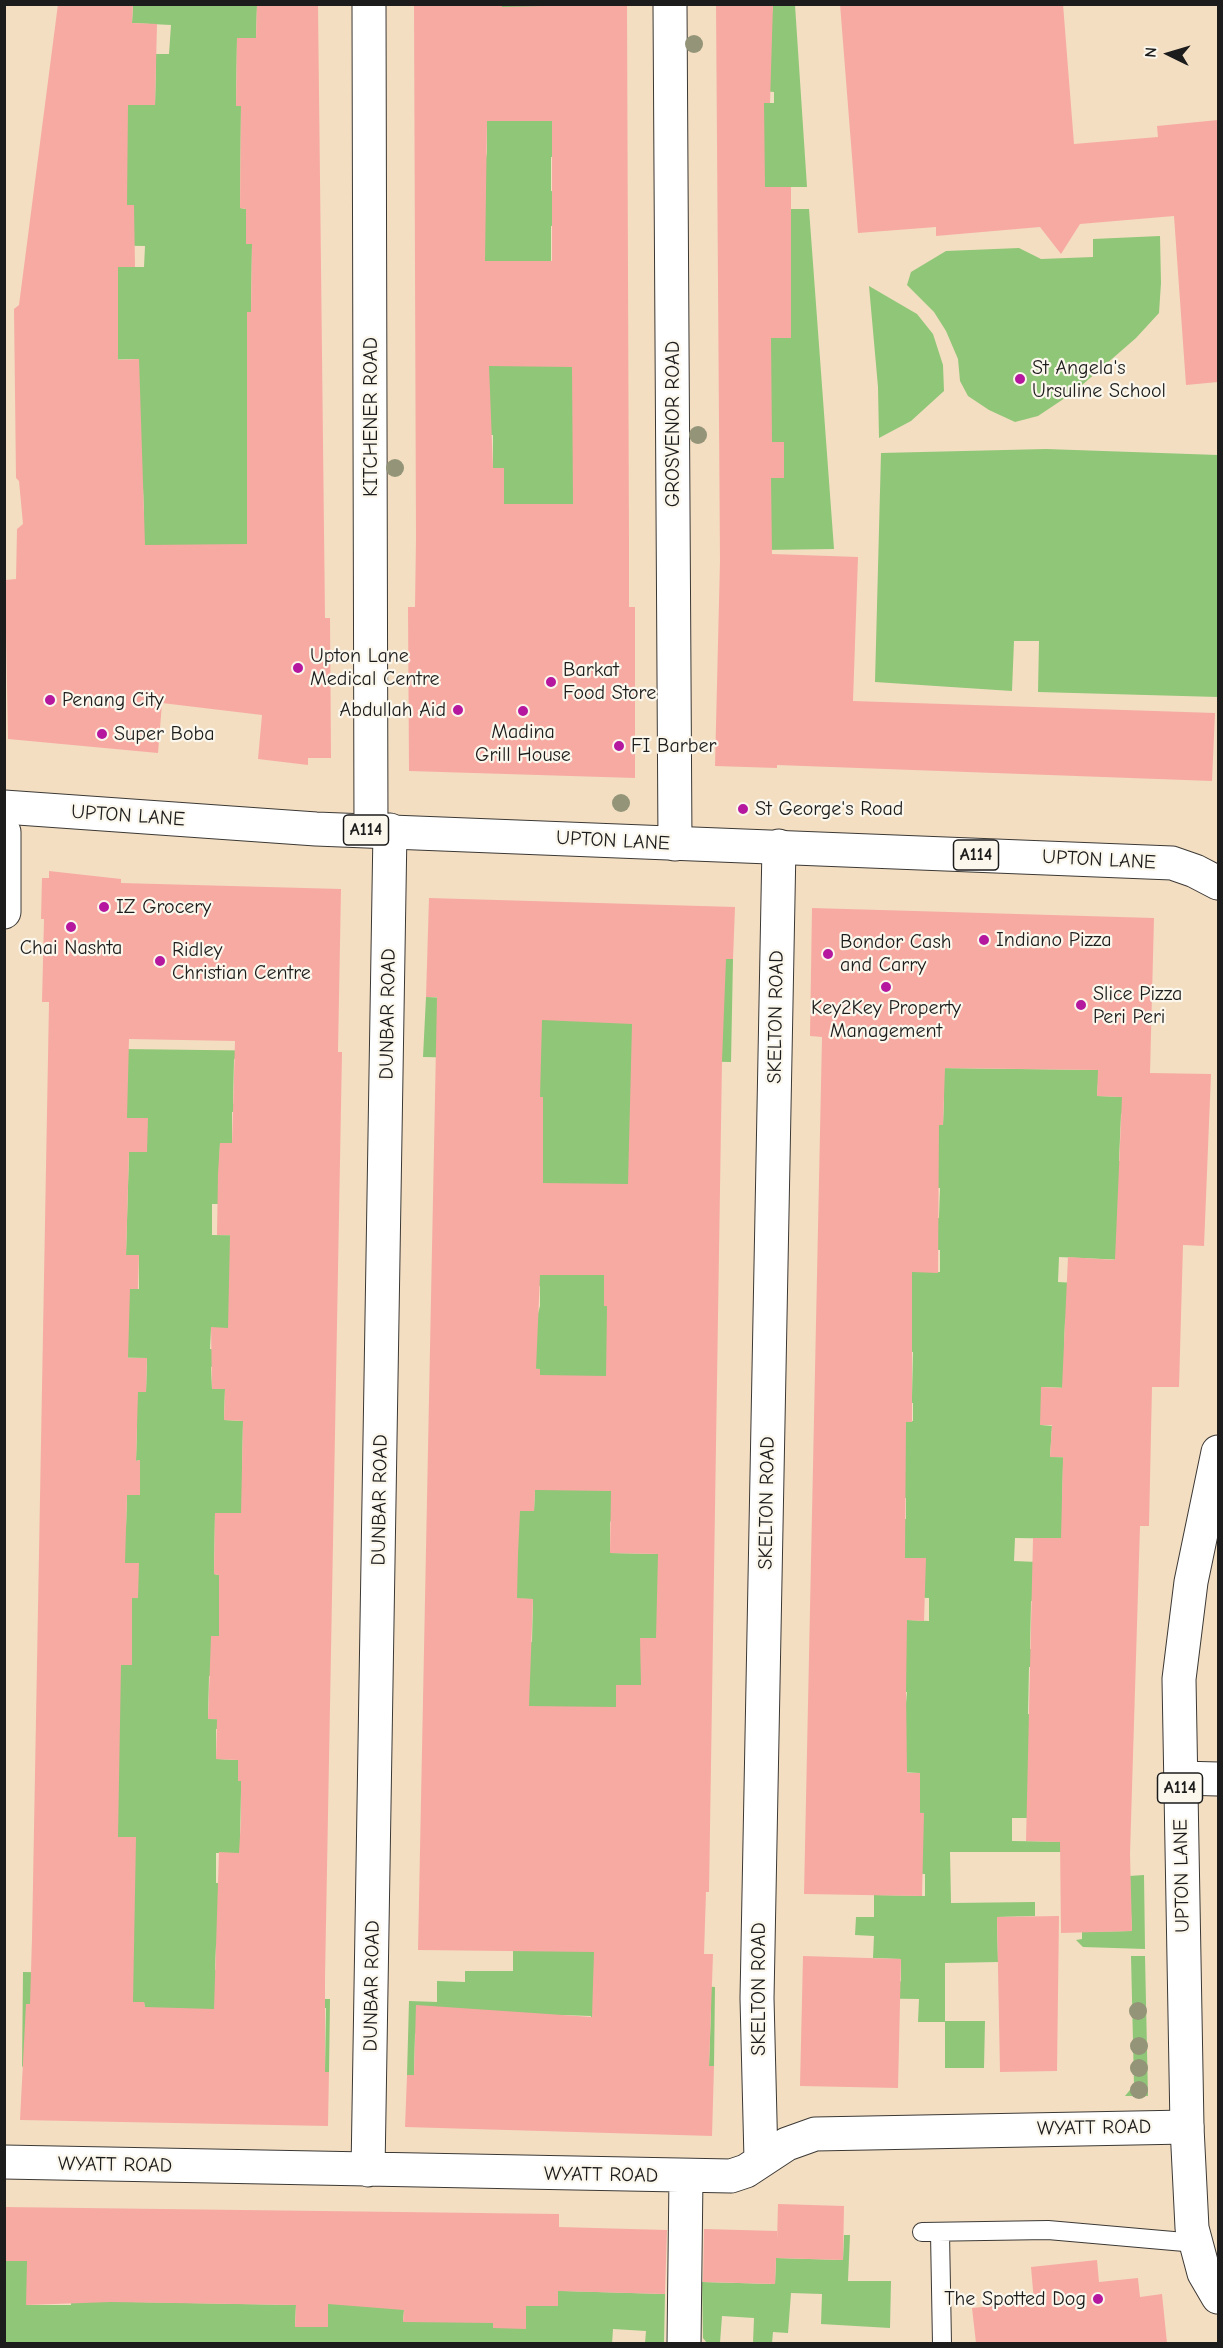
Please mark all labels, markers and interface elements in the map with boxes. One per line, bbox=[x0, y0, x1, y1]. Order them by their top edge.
north arrow bbox=[1139, 24, 1199, 84]
text: N bbox=[1142, 46, 1160, 58]
street label: KITCHENER ROAD bbox=[359, 337, 383, 497]
street label: GROSVENOR ROAD bbox=[661, 341, 685, 507]
place label: St Angela's Ursuline School bbox=[1032, 356, 1166, 403]
marker: St Angela's Ursuline School bbox=[1013, 372, 1027, 386]
place label: Upton Lane Medical Centre bbox=[310, 644, 440, 691]
place label: Barkat Food Store bbox=[563, 658, 656, 705]
marker: Upton Lane Medical Centre bbox=[291, 661, 305, 675]
marker: Barkat Food Store bbox=[544, 675, 558, 689]
place label: Penang City bbox=[62, 688, 164, 712]
marker: Penang City bbox=[43, 693, 57, 707]
place label: Abdullah Aid bbox=[340, 698, 446, 722]
marker: Abdullah Aid bbox=[451, 703, 465, 717]
marker: Madina Grill House bbox=[516, 704, 530, 718]
place label: Madina Grill House bbox=[475, 720, 571, 767]
place label: Super Boba bbox=[114, 722, 215, 746]
marker: Super Boba bbox=[95, 727, 109, 741]
place label: FI Barber bbox=[631, 734, 716, 758]
marker: FI Barber bbox=[612, 739, 626, 753]
place label: St George's Road bbox=[755, 797, 903, 821]
street label: UPTON LANE bbox=[70, 800, 186, 832]
marker: St George's Road bbox=[736, 802, 750, 816]
road number: A114 bbox=[344, 815, 388, 845]
street label: UPTON LANE bbox=[556, 826, 670, 856]
road number: A114 bbox=[954, 840, 998, 870]
street label: UPTON LANE bbox=[1042, 845, 1156, 875]
place label: IZ Grocery bbox=[116, 895, 211, 919]
marker: IZ Grocery bbox=[97, 900, 111, 914]
marker: Chai Nashta bbox=[64, 920, 78, 934]
place label: Indiano Pizza bbox=[996, 928, 1112, 952]
place label: Bondor Cash and Carry bbox=[840, 930, 951, 977]
marker: Indiano Pizza bbox=[977, 933, 991, 947]
place label: Chai Nashta bbox=[20, 936, 122, 960]
place label: Ridley Christian Centre bbox=[172, 938, 311, 985]
marker: Bondor Cash and Carry bbox=[821, 947, 835, 961]
street label: DUNBAR ROAD bbox=[375, 948, 401, 1080]
street label: SKELTON ROAD bbox=[763, 950, 789, 1084]
marker: Ridley Christian Centre bbox=[153, 954, 167, 968]
marker: Key2Key Property Management bbox=[879, 980, 893, 994]
place label: Slice Pizza Peri Peri bbox=[1093, 982, 1182, 1029]
place label: Key2Key Property Management bbox=[811, 996, 961, 1043]
marker: Slice Pizza Peri Peri bbox=[1074, 998, 1088, 1012]
street label: DUNBAR ROAD bbox=[367, 1434, 393, 1566]
street label: SKELTON ROAD bbox=[754, 1436, 780, 1570]
road number: A114 bbox=[1158, 1773, 1202, 1803]
street label: UPTON LANE bbox=[1169, 1819, 1195, 1933]
street label: DUNBAR ROAD bbox=[359, 1920, 385, 2052]
street label: SKELTON ROAD bbox=[747, 1922, 771, 2056]
street label: WYATT ROAD bbox=[1037, 2115, 1151, 2141]
street label: WYATT ROAD bbox=[58, 2152, 172, 2178]
street label: WYATT ROAD bbox=[544, 2162, 658, 2188]
place label: The Spotted Dog bbox=[944, 2287, 1086, 2311]
marker: The Spotted Dog bbox=[1091, 2292, 1105, 2306]

